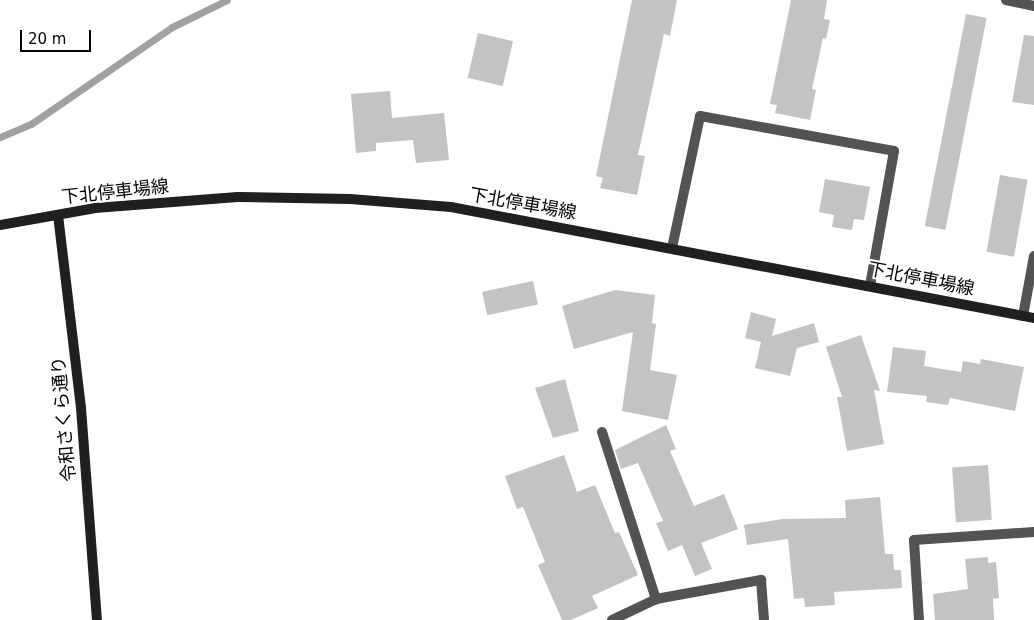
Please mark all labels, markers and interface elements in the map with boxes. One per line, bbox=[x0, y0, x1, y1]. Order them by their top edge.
scale bar bbox=[22, 20, 94, 52]
text: 20 m bbox=[28, 30, 66, 48]
street label: 下北停車場線 bbox=[60, 176, 170, 208]
street label: 下北停車場線 bbox=[468, 184, 578, 224]
street label: 下北停車場線 bbox=[866, 258, 976, 300]
street label: 令和さくら通り bbox=[48, 355, 80, 483]

